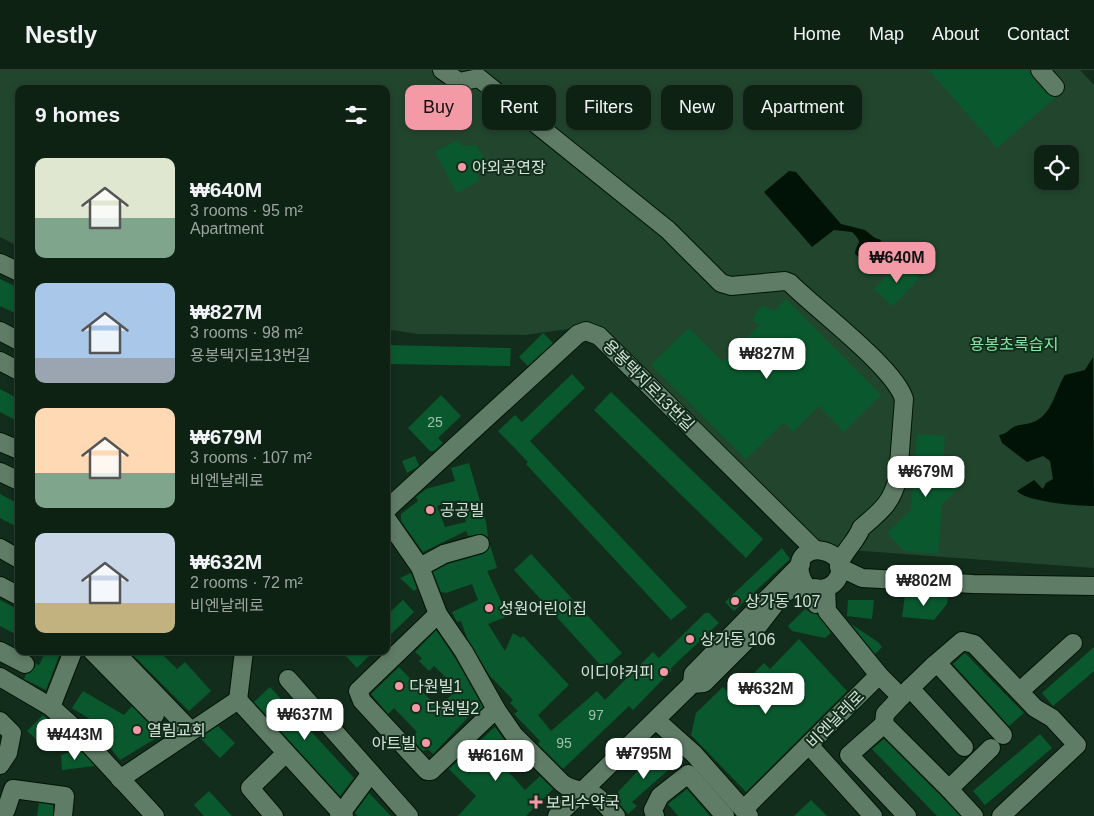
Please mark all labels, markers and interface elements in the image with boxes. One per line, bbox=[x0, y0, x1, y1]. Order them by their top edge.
text: Nestly bbox=[25, 21, 97, 48]
text: Home bbox=[793, 24, 841, 44]
text: Map bbox=[869, 24, 904, 44]
text: About bbox=[932, 24, 979, 44]
text: Contact bbox=[1007, 24, 1069, 44]
chip: Buy bbox=[405, 85, 472, 130]
chip: Rent bbox=[482, 85, 556, 130]
chip: Filters bbox=[566, 85, 651, 130]
chip: New bbox=[661, 85, 733, 130]
chip: Apartment bbox=[743, 85, 862, 130]
icon: filters bbox=[342, 101, 370, 129]
text: 9 homes bbox=[35, 103, 120, 126]
map controls bbox=[1034, 145, 1079, 190]
button: locate bbox=[1034, 145, 1079, 190]
place label: 야외공연장 bbox=[472, 159, 546, 176]
marker: 야외공연장 bbox=[456, 161, 468, 173]
icon: home bbox=[75, 178, 135, 238]
text: ₩640M bbox=[190, 178, 262, 201]
text: 3 rooms · 95 m² bbox=[190, 202, 303, 219]
text: Apartment bbox=[190, 220, 264, 237]
pin: ₩640M bbox=[862, 242, 932, 284]
text: ₩640M bbox=[869, 249, 925, 266]
text: ₩827M bbox=[190, 300, 262, 323]
icon: home bbox=[75, 303, 135, 363]
text: 3 rooms · 98 m² bbox=[190, 324, 303, 341]
park label: 용봉초록습지 bbox=[970, 336, 1058, 353]
street label: 용봉택지로13번길 bbox=[600, 337, 697, 434]
pin: ₩827M bbox=[732, 338, 802, 380]
text: ₩827M bbox=[739, 345, 795, 362]
text: 용봉택지로13번길 bbox=[190, 347, 311, 364]
house number: 25 bbox=[427, 414, 443, 430]
text: ₩679M bbox=[190, 425, 262, 448]
icon: home bbox=[75, 428, 135, 488]
text: 3 rooms · 107 m² bbox=[190, 449, 312, 466]
pin: ₩679M bbox=[891, 456, 961, 498]
text: ₩679M bbox=[898, 463, 954, 480]
text: 비엔날레로 bbox=[190, 472, 264, 489]
place label: 공공빌 bbox=[440, 502, 484, 519]
marker: 공공빌 bbox=[424, 504, 436, 516]
text: ₩632M bbox=[190, 550, 262, 573]
icon: home bbox=[75, 553, 135, 613]
pin: ₩802M bbox=[889, 564, 959, 607]
text: ₩802M bbox=[896, 572, 952, 589]
text: 2 rooms · 72 m² bbox=[190, 574, 303, 591]
place label: 상가동 107 bbox=[745, 593, 820, 610]
marker: 상가동 107 bbox=[729, 595, 741, 607]
text: 비엔날레로 bbox=[190, 597, 264, 614]
place label: 성원어린이집 bbox=[499, 600, 587, 617]
marker: 성원어린이집 bbox=[483, 602, 495, 614]
place label: 상가동 106 bbox=[700, 631, 775, 648]
marker: 상가동 106 bbox=[684, 633, 696, 645]
place label: 이디야커피 bbox=[580, 664, 654, 681]
marker: 이디야커피 bbox=[658, 666, 670, 678]
pin: ₩632M bbox=[731, 672, 801, 715]
place label: 다원빌1 bbox=[409, 678, 462, 695]
marker: 다원빌1 bbox=[393, 680, 405, 692]
text: ₩632M bbox=[738, 680, 794, 697]
street label: 비엔날레로 bbox=[803, 687, 868, 751]
pin: ₩637M bbox=[270, 698, 340, 741]
place label: 다원빌2 bbox=[426, 700, 479, 717]
marker: 다원빌2 bbox=[410, 702, 422, 714]
text: ₩637M bbox=[277, 706, 333, 723]
house number: 97 bbox=[588, 707, 604, 723]
pin: ₩443M bbox=[40, 718, 110, 761]
place label: 열림교회 bbox=[147, 722, 206, 739]
marker: 열림교회 bbox=[131, 724, 143, 736]
text: ₩443M bbox=[47, 726, 103, 743]
place label: 아트빌 bbox=[372, 735, 416, 752]
house number: 95 bbox=[556, 735, 572, 751]
marker: 아트빌 bbox=[420, 737, 432, 749]
pin: ₩795M bbox=[609, 738, 679, 780]
pin: ₩616M bbox=[461, 740, 531, 782]
text: ₩795M bbox=[616, 745, 672, 762]
text: ₩616M bbox=[468, 747, 524, 764]
place label: 보리수약국 bbox=[546, 794, 620, 811]
marker: 보리수약국 bbox=[530, 796, 542, 808]

